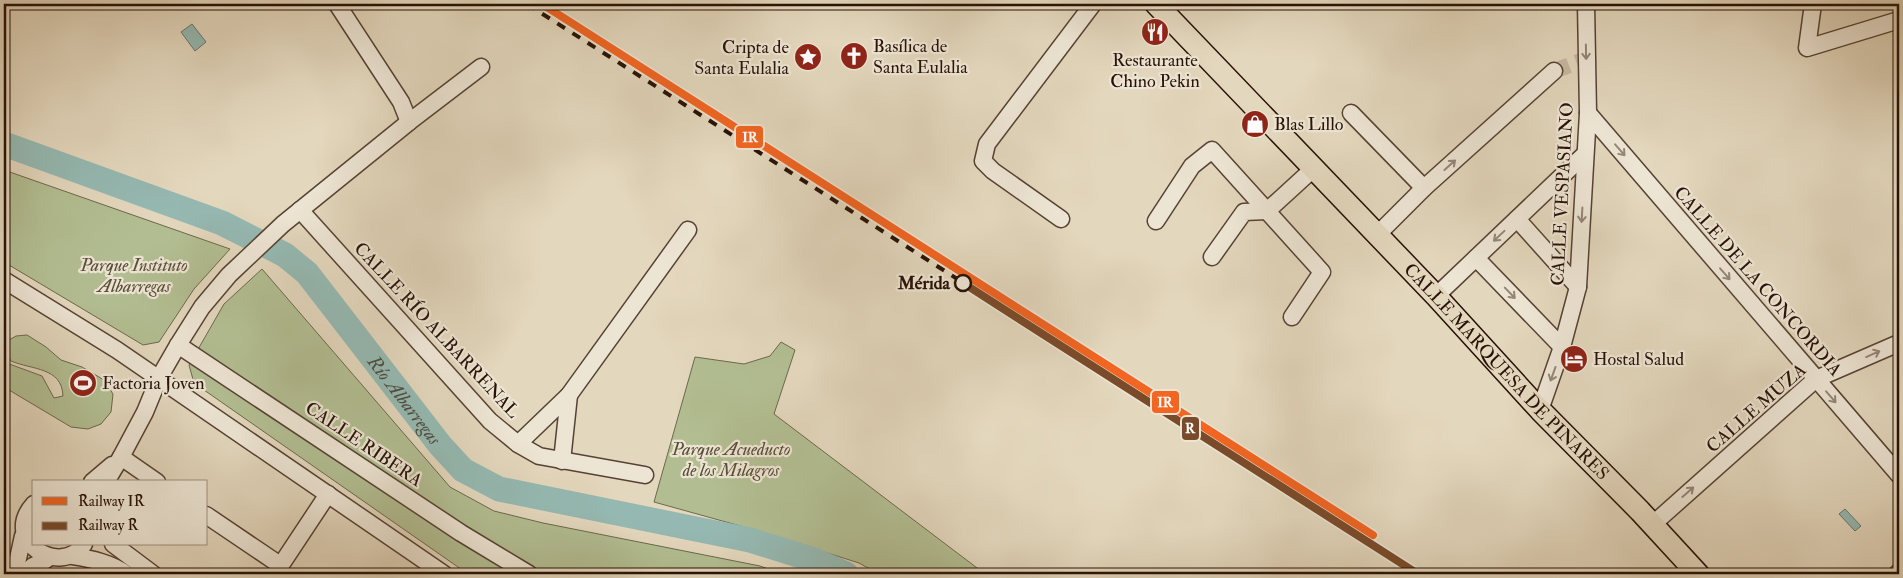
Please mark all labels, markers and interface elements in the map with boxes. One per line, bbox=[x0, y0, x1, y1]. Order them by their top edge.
restaurant icon: Restaurante Chino Pekin bbox=[1140, 17, 1170, 47]
place label: Basílica de Santa Eulalia bbox=[873, 35, 968, 79]
place label: Cripta de Santa Eulalia bbox=[694, 36, 790, 80]
church icon: Basílica de Santa Eulalia bbox=[839, 41, 869, 71]
place icon: Cripta de Santa Eulalia bbox=[793, 42, 823, 72]
one-way arrow bbox=[1581, 44, 1591, 60]
place label: Restaurante Chino Pekin bbox=[1110, 49, 1200, 93]
street label: CALLE VESPASIANO bbox=[1546, 102, 1579, 286]
shop icon: Blas Lillo bbox=[1240, 109, 1270, 139]
place label: Blas Lillo bbox=[1274, 113, 1344, 136]
line badge: IR bbox=[735, 125, 764, 149]
text: IR bbox=[742, 129, 759, 146]
one-way arrow bbox=[1614, 143, 1625, 156]
one-way arrow bbox=[1444, 159, 1457, 171]
street label: CALLE DE LA CONCORDIA bbox=[1669, 182, 1847, 382]
one-way arrow bbox=[1577, 206, 1587, 223]
one-way arrow bbox=[1493, 230, 1506, 242]
street label: CALLE RÍO ALBARRENAL bbox=[349, 237, 524, 423]
park label: Parque Instituto Albarregas bbox=[79, 254, 188, 298]
street label: CALLE MARQUESA DE PINARES bbox=[1399, 259, 1614, 485]
one-way arrow bbox=[1719, 267, 1731, 280]
place label: Mérida bbox=[897, 272, 951, 295]
marker: Mérida bbox=[954, 274, 972, 292]
one-way arrow bbox=[1504, 287, 1516, 300]
hotel icon: Hostal Salud bbox=[1559, 344, 1589, 374]
place label: Hostal Salud bbox=[1593, 348, 1684, 371]
one-way arrow bbox=[1865, 349, 1880, 359]
water label: Río Albarregas bbox=[361, 350, 447, 450]
street label: CALLE MUZA bbox=[1702, 358, 1811, 458]
one-way arrow bbox=[1548, 365, 1557, 381]
sports icon: Factoria Joven bbox=[68, 368, 98, 398]
place label: Factoria Joven bbox=[102, 372, 204, 395]
line badge: IR bbox=[1151, 390, 1180, 414]
one-way arrow bbox=[1825, 390, 1837, 403]
text: IR bbox=[1157, 394, 1174, 411]
street label: CALLE RIBERA bbox=[301, 397, 427, 492]
line badge: R bbox=[1181, 416, 1200, 441]
text: R bbox=[1185, 420, 1196, 437]
park label: Parque Acueducto de los Milagros bbox=[671, 438, 790, 482]
legend bbox=[32, 480, 208, 546]
one-way arrow bbox=[1682, 487, 1695, 498]
text: Railway IR bbox=[78, 492, 146, 511]
text: Railway R bbox=[78, 516, 140, 535]

